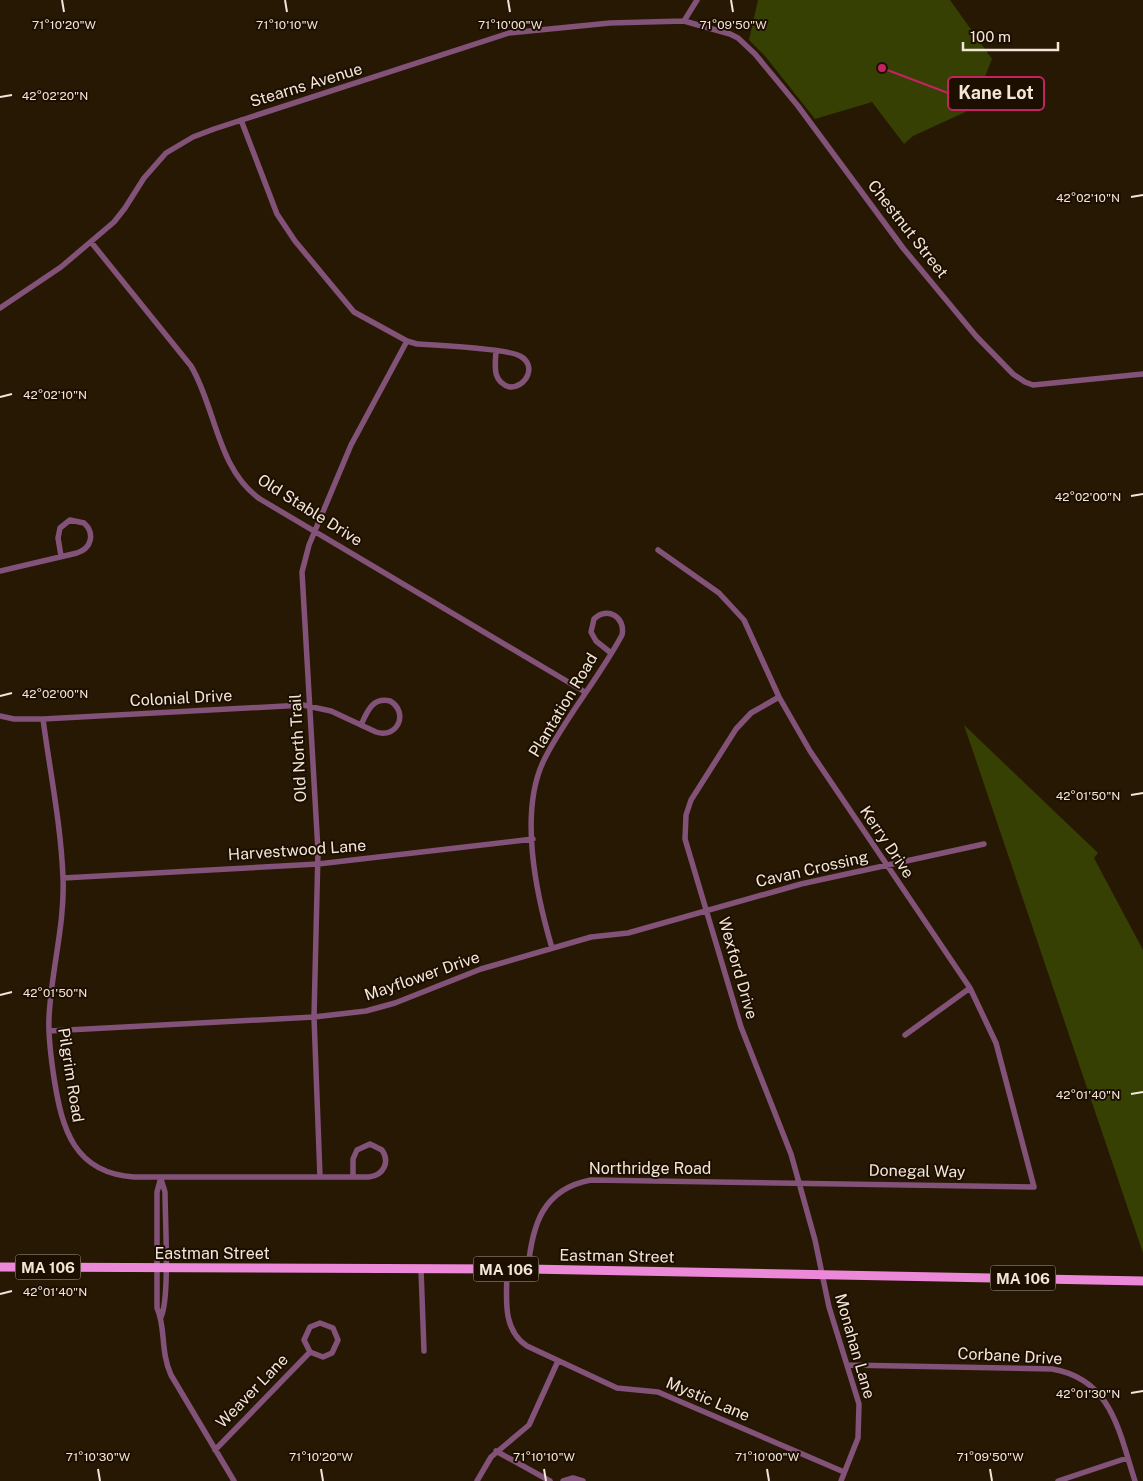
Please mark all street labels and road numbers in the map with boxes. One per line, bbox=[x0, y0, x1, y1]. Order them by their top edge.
street label: Stearns Avenue bbox=[248, 59, 364, 111]
street label: Chestnut Street bbox=[864, 176, 952, 282]
street label: Old Stable Drive bbox=[254, 470, 366, 550]
street label: Plantation Road bbox=[525, 650, 601, 760]
street label: Colonial Drive bbox=[129, 686, 233, 710]
street label: Old North Trail bbox=[286, 693, 310, 803]
street label: Kerry Drive bbox=[856, 802, 918, 882]
street label: Harvestwood Lane bbox=[227, 836, 367, 864]
street label: Cavan Crossing bbox=[754, 847, 870, 891]
street label: Wexford Drive bbox=[714, 915, 762, 1021]
street label: Mayflower Drive bbox=[362, 947, 482, 1005]
street label: Pilgrim Road bbox=[54, 1027, 88, 1123]
street label: Northridge Road bbox=[589, 1159, 711, 1178]
street label: Donegal Way bbox=[868, 1161, 966, 1181]
street label: Eastman Street bbox=[154, 1244, 270, 1263]
street label: Eastman Street bbox=[559, 1245, 675, 1267]
road number: MA 106 bbox=[15, 1254, 80, 1280]
road number: MA 106 bbox=[474, 1256, 538, 1282]
road number: MA 106 bbox=[990, 1266, 1056, 1290]
street label: Monahan Lane bbox=[831, 1291, 879, 1401]
street label: Corbane Drive bbox=[957, 1344, 1063, 1368]
street label: Weaver Lane bbox=[212, 1350, 292, 1432]
street label: Mystic Lane bbox=[663, 1373, 753, 1425]

